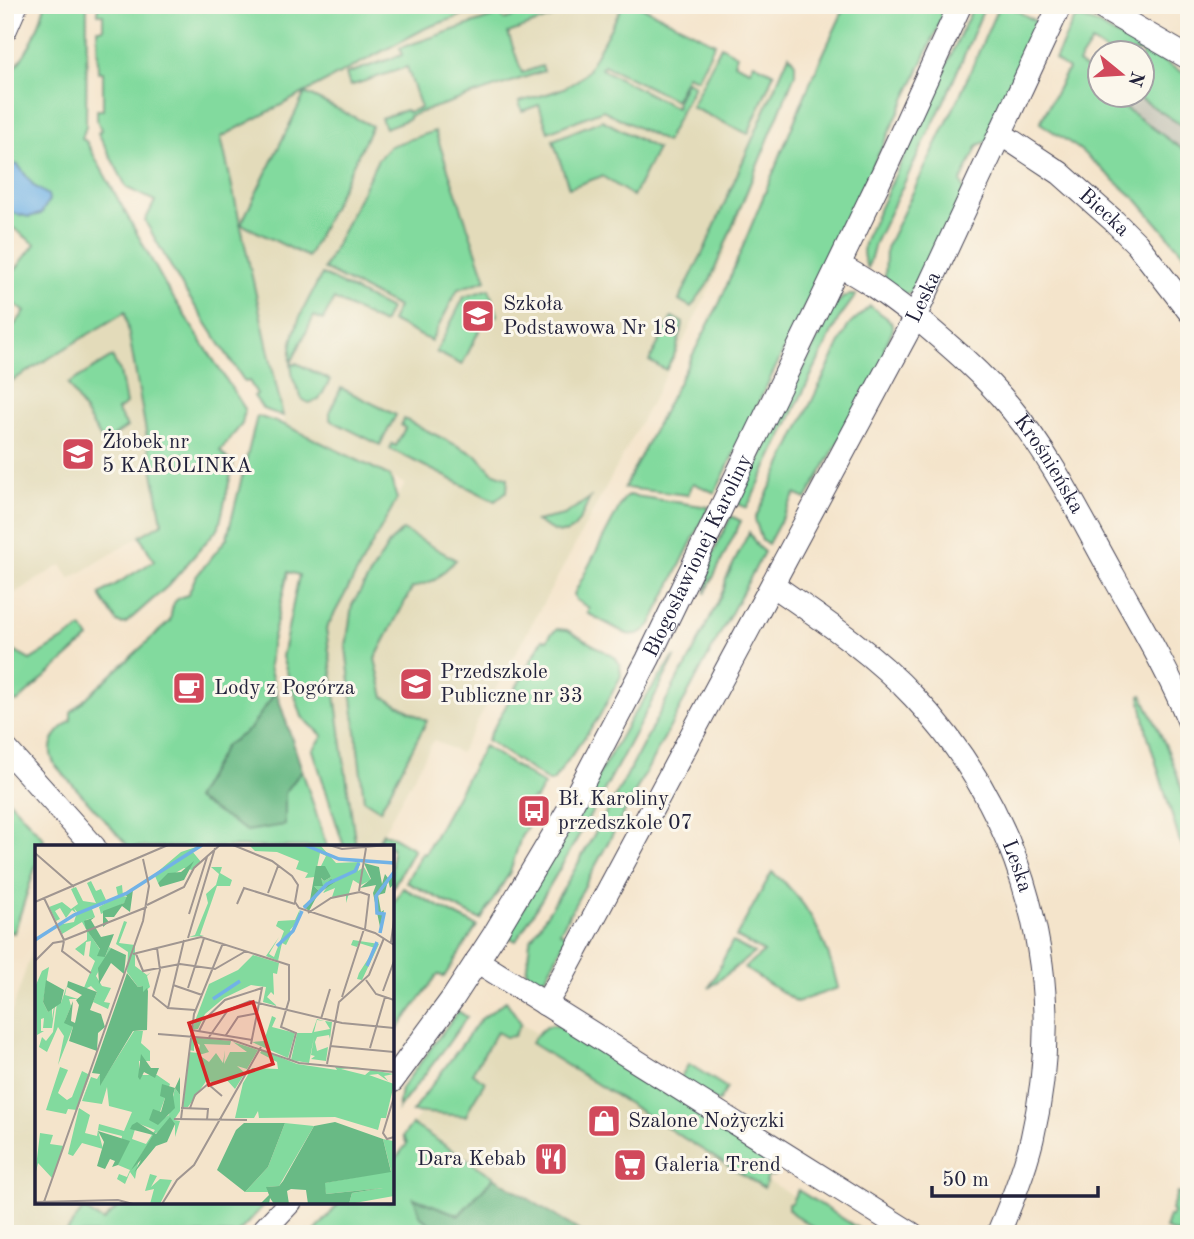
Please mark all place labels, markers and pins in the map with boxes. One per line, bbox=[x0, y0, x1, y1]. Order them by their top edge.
place label: Szkoła Podstawowa Nr 18 bbox=[503, 294, 676, 339]
school or university icon: Szkoła Podstawowa Nr 18 bbox=[459, 297, 497, 335]
place label: Żłobek nr 5 KAROLINKA bbox=[102, 428, 252, 477]
school or university icon: Żłobek nr 5 KAROLINKA bbox=[59, 435, 97, 473]
place label: Przedszkole Publiczne nr 33 bbox=[440, 662, 583, 707]
school or university icon: Przedszkole Publiczne nr 33 bbox=[397, 665, 435, 703]
cafe icon: Lody z Pogórza bbox=[170, 669, 208, 707]
place label: Lody z Pogórza bbox=[214, 678, 355, 699]
place label: Bł. Karoliny przedszkole 07 bbox=[558, 789, 693, 834]
bus stop icon: Bł. Karoliny przedszkole 07 bbox=[515, 792, 553, 830]
shop icon: Szalone Nożyczki bbox=[585, 1102, 623, 1140]
place label: Szalone Nożyczki bbox=[628, 1111, 785, 1132]
restaurant icon: Dara Kebab bbox=[532, 1140, 570, 1178]
supermarket icon: Galeria Trend bbox=[611, 1146, 649, 1184]
place label: Dara Kebab bbox=[417, 1149, 526, 1170]
place label: Galeria Trend bbox=[654, 1155, 781, 1176]

